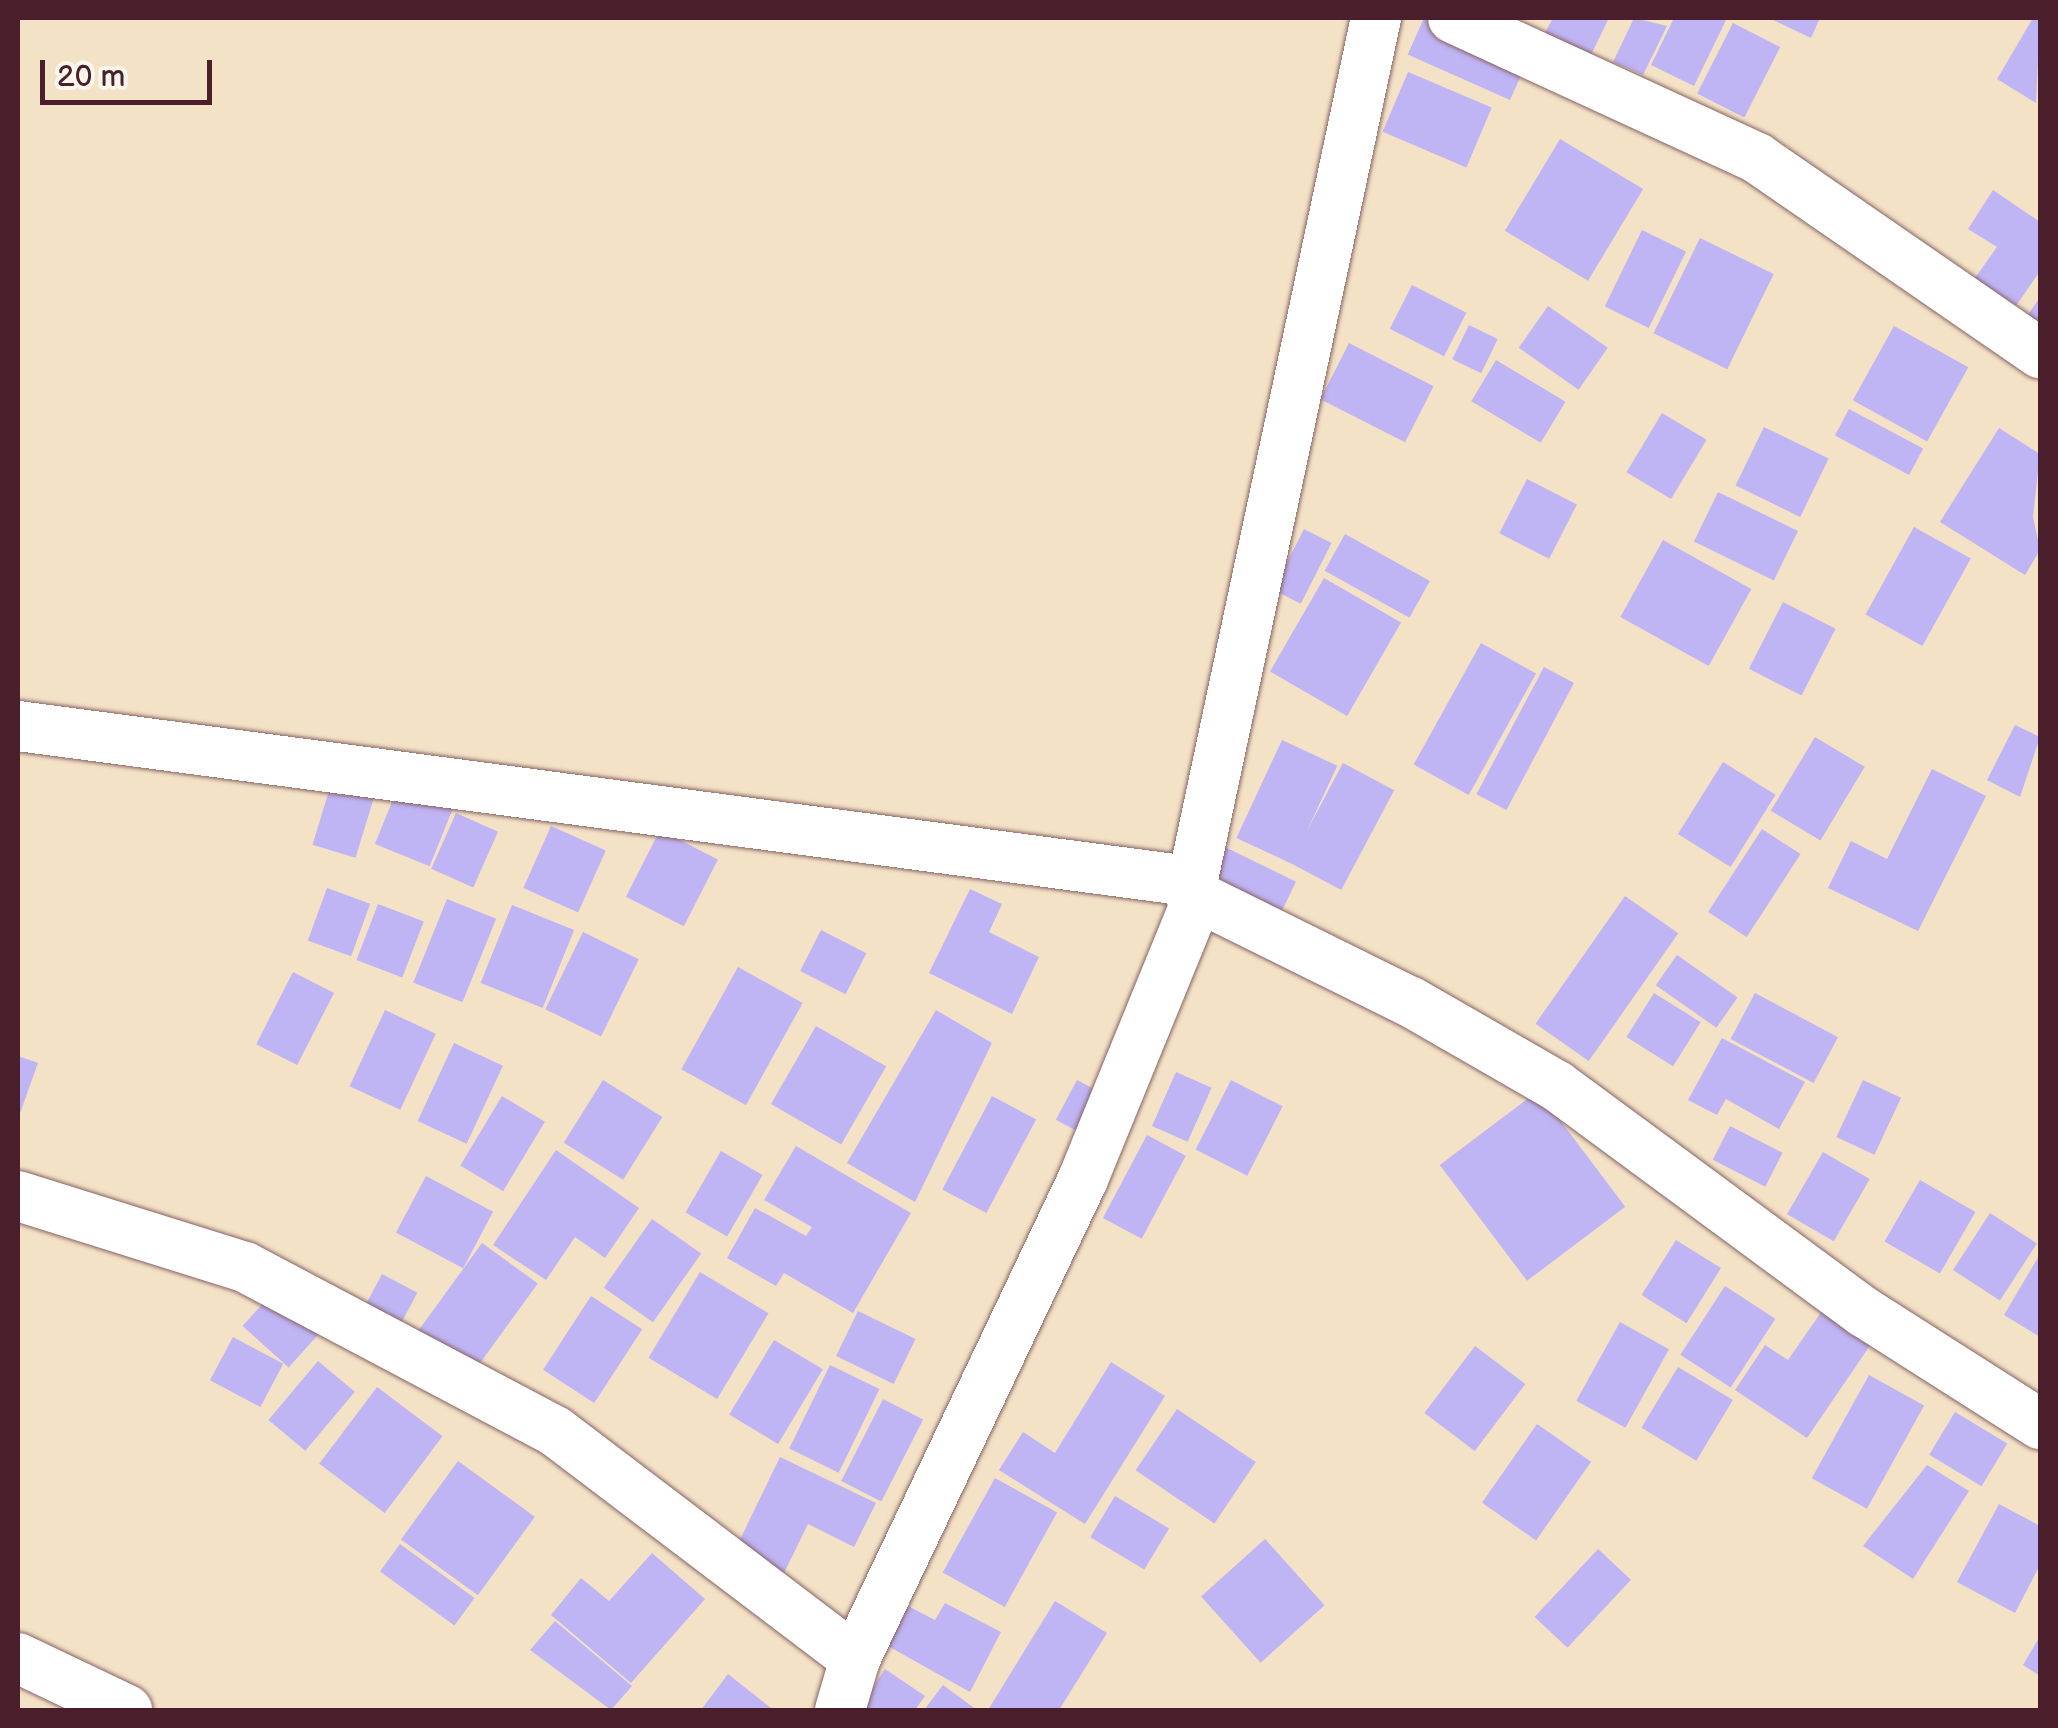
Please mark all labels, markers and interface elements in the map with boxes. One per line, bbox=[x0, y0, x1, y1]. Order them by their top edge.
scale bar bbox=[45, 40, 218, 102]
text: 20 m bbox=[57, 59, 125, 95]

